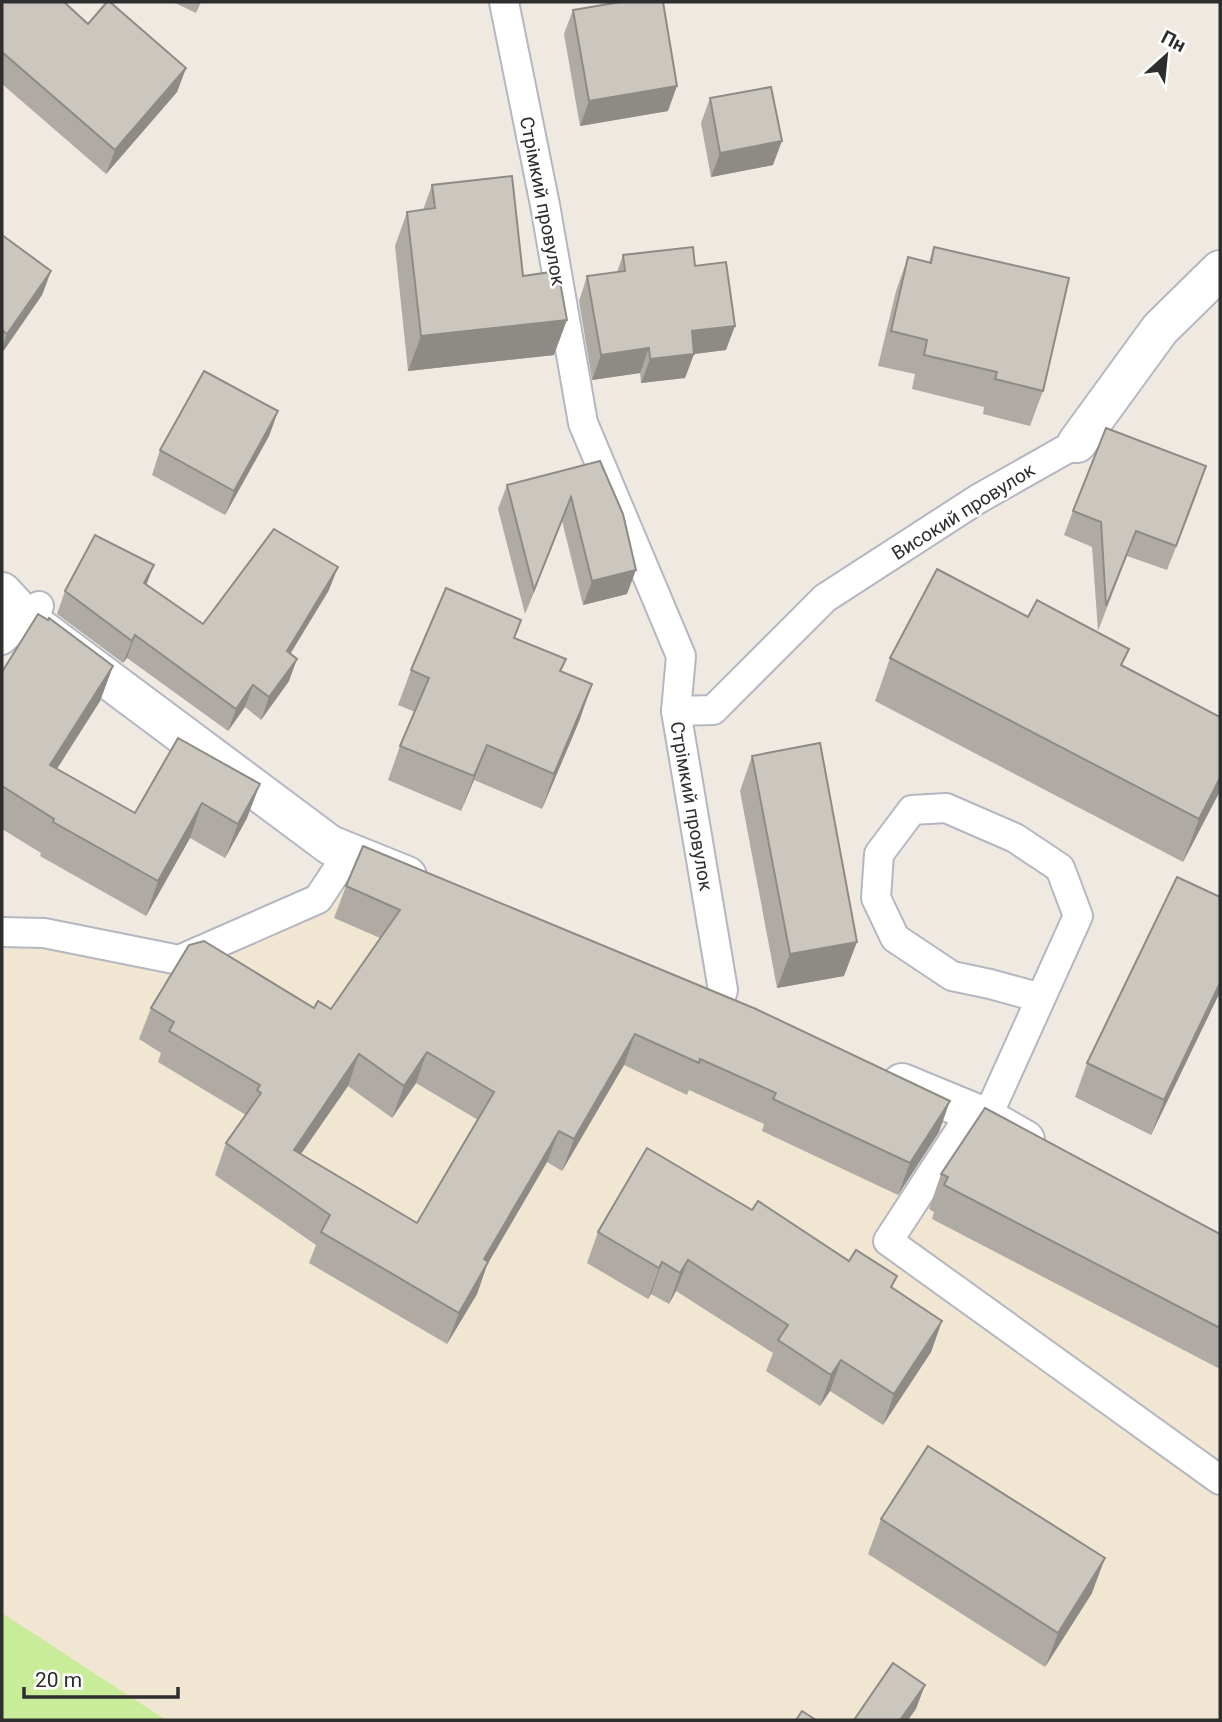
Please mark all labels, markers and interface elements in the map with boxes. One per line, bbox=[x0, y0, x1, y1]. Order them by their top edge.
north arrow bbox=[1131, 21, 1201, 91]
text: Пн bbox=[1157, 26, 1189, 57]
street label: Стрімкий провулок bbox=[515, 115, 570, 288]
street label: Високий провулок bbox=[887, 458, 1040, 565]
street label: Стрімкий провулок bbox=[665, 720, 718, 893]
scale bar bbox=[24, 1656, 178, 1700]
text: 20 m bbox=[35, 1668, 82, 1692]

